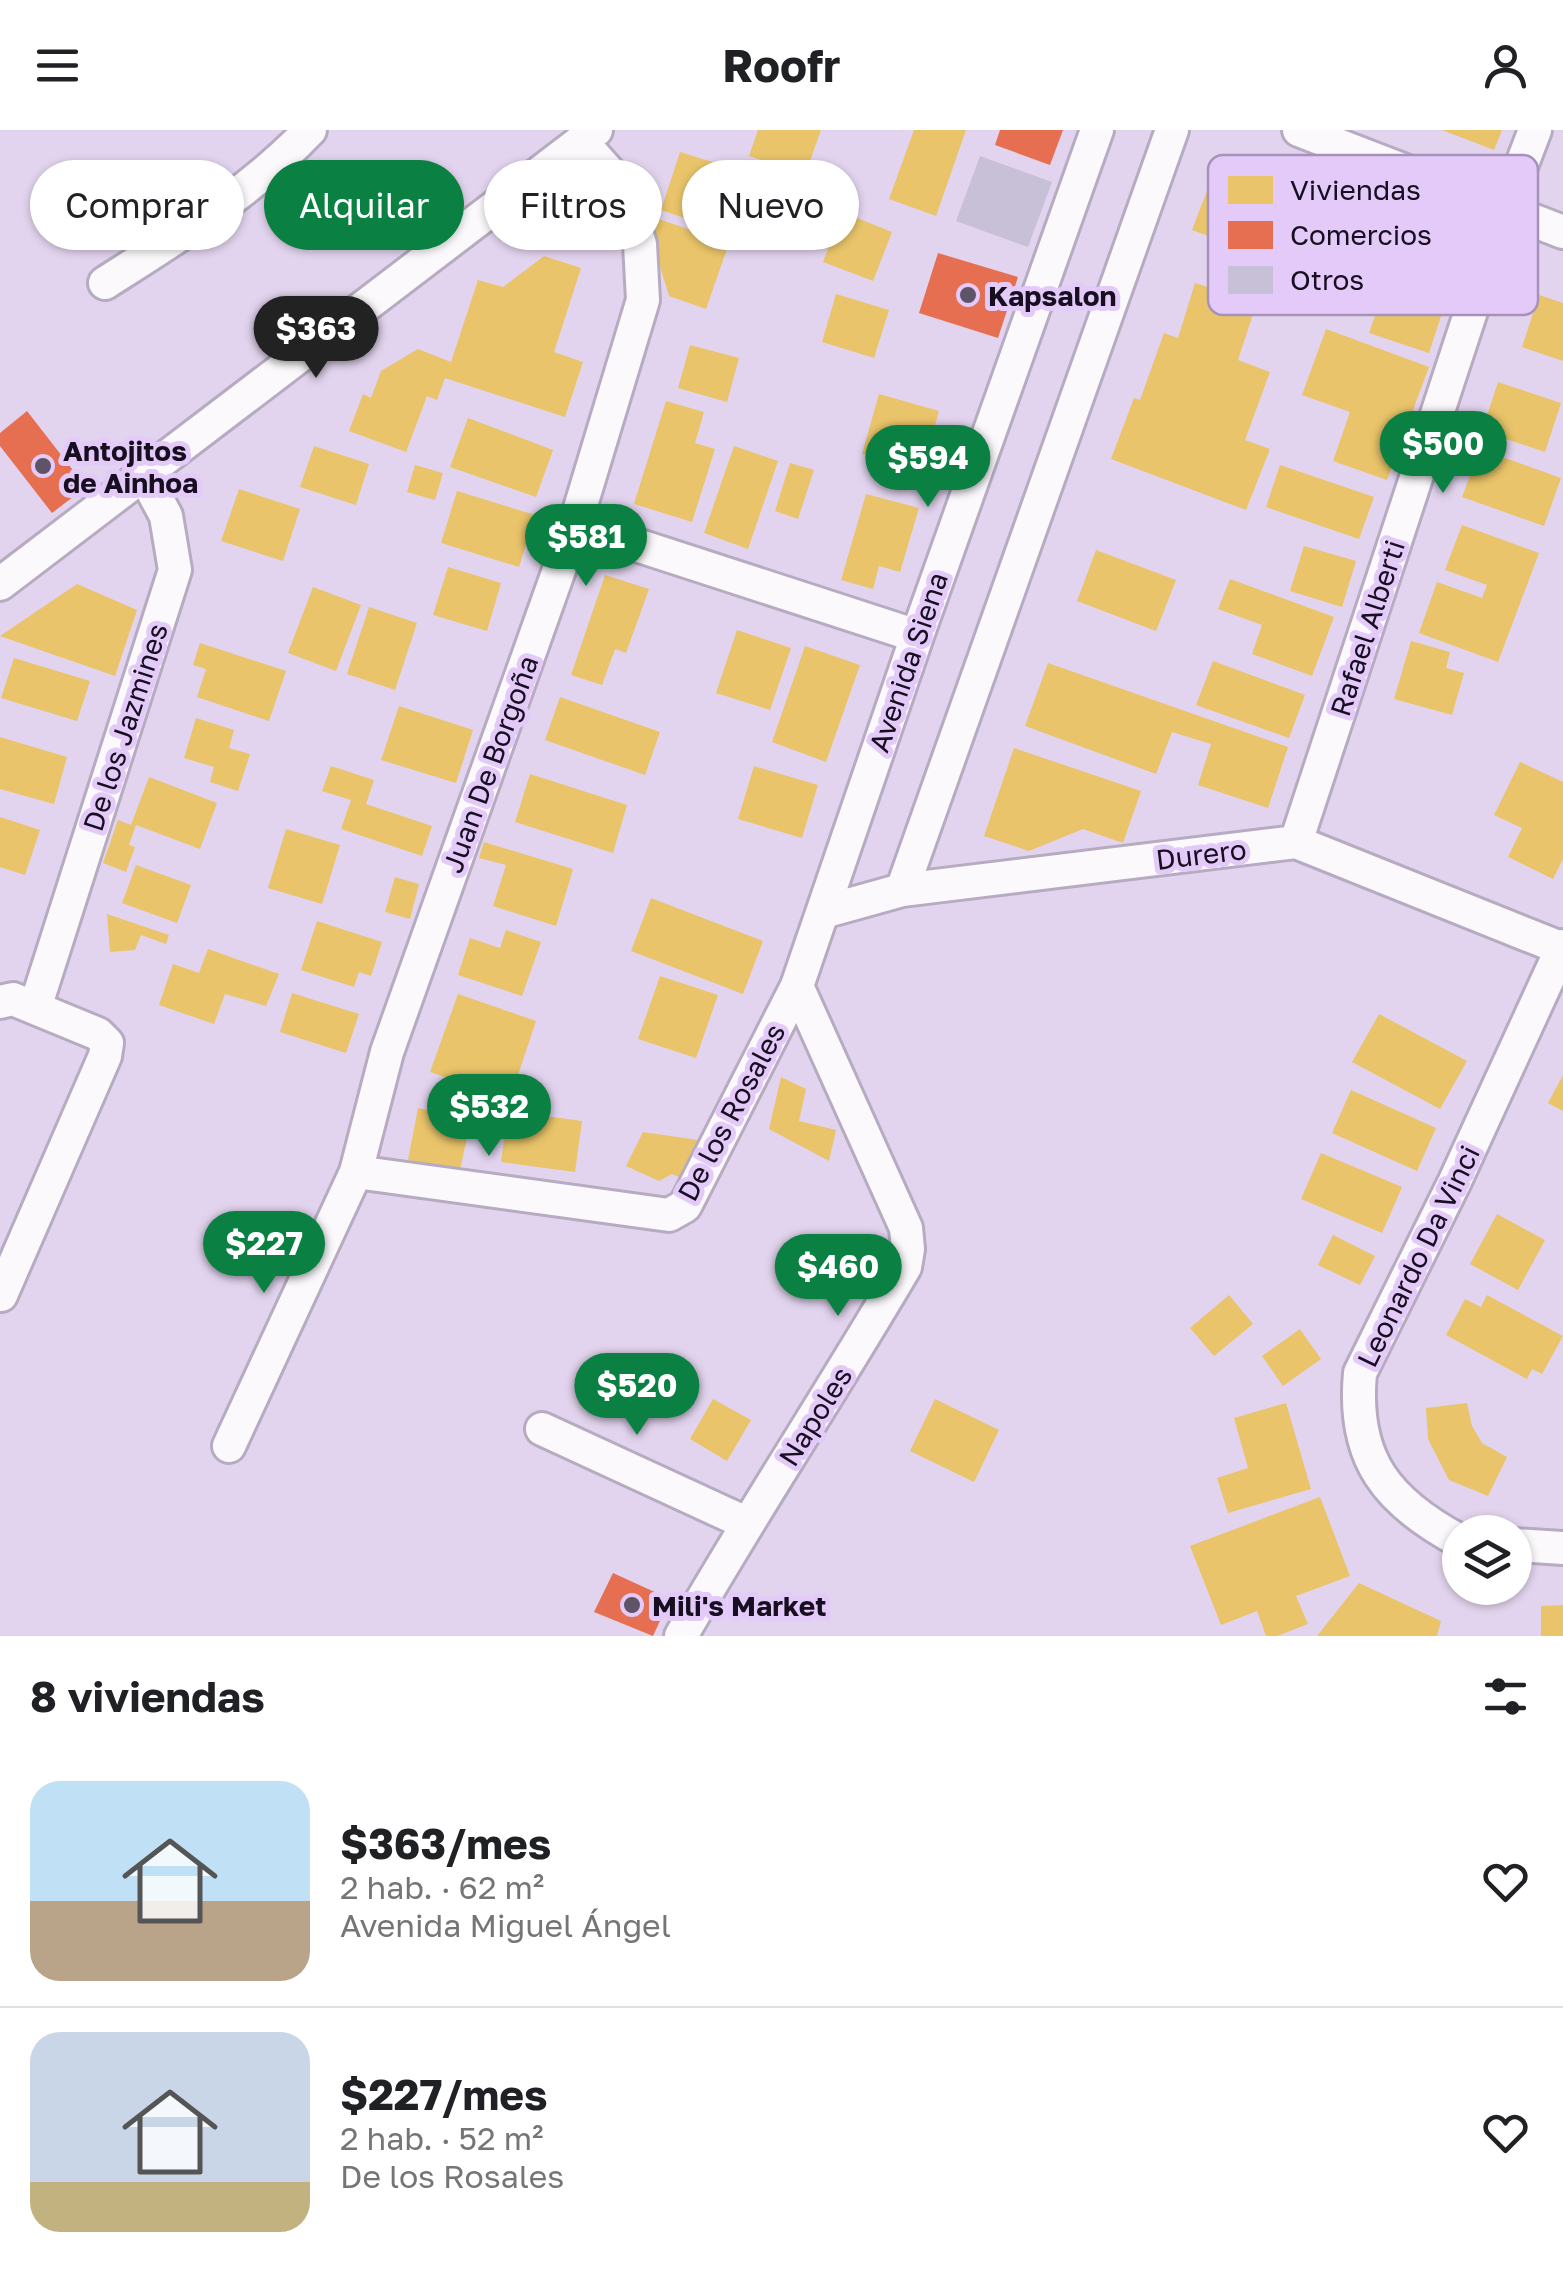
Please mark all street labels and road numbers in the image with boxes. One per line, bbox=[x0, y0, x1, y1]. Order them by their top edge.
street label: Rafael Alberti bbox=[1323, 536, 1411, 720]
street label: Avenida Siena bbox=[862, 568, 954, 756]
street label: De los Jazmines bbox=[76, 619, 174, 835]
street label: Juan De Borgoña bbox=[435, 651, 545, 877]
street label: Durero bbox=[1154, 832, 1248, 876]
street label: De los Rosales bbox=[670, 1018, 792, 1206]
street label: Leonardo Da Vinci bbox=[1350, 1140, 1486, 1372]
street label: Napoles bbox=[772, 1360, 858, 1472]

